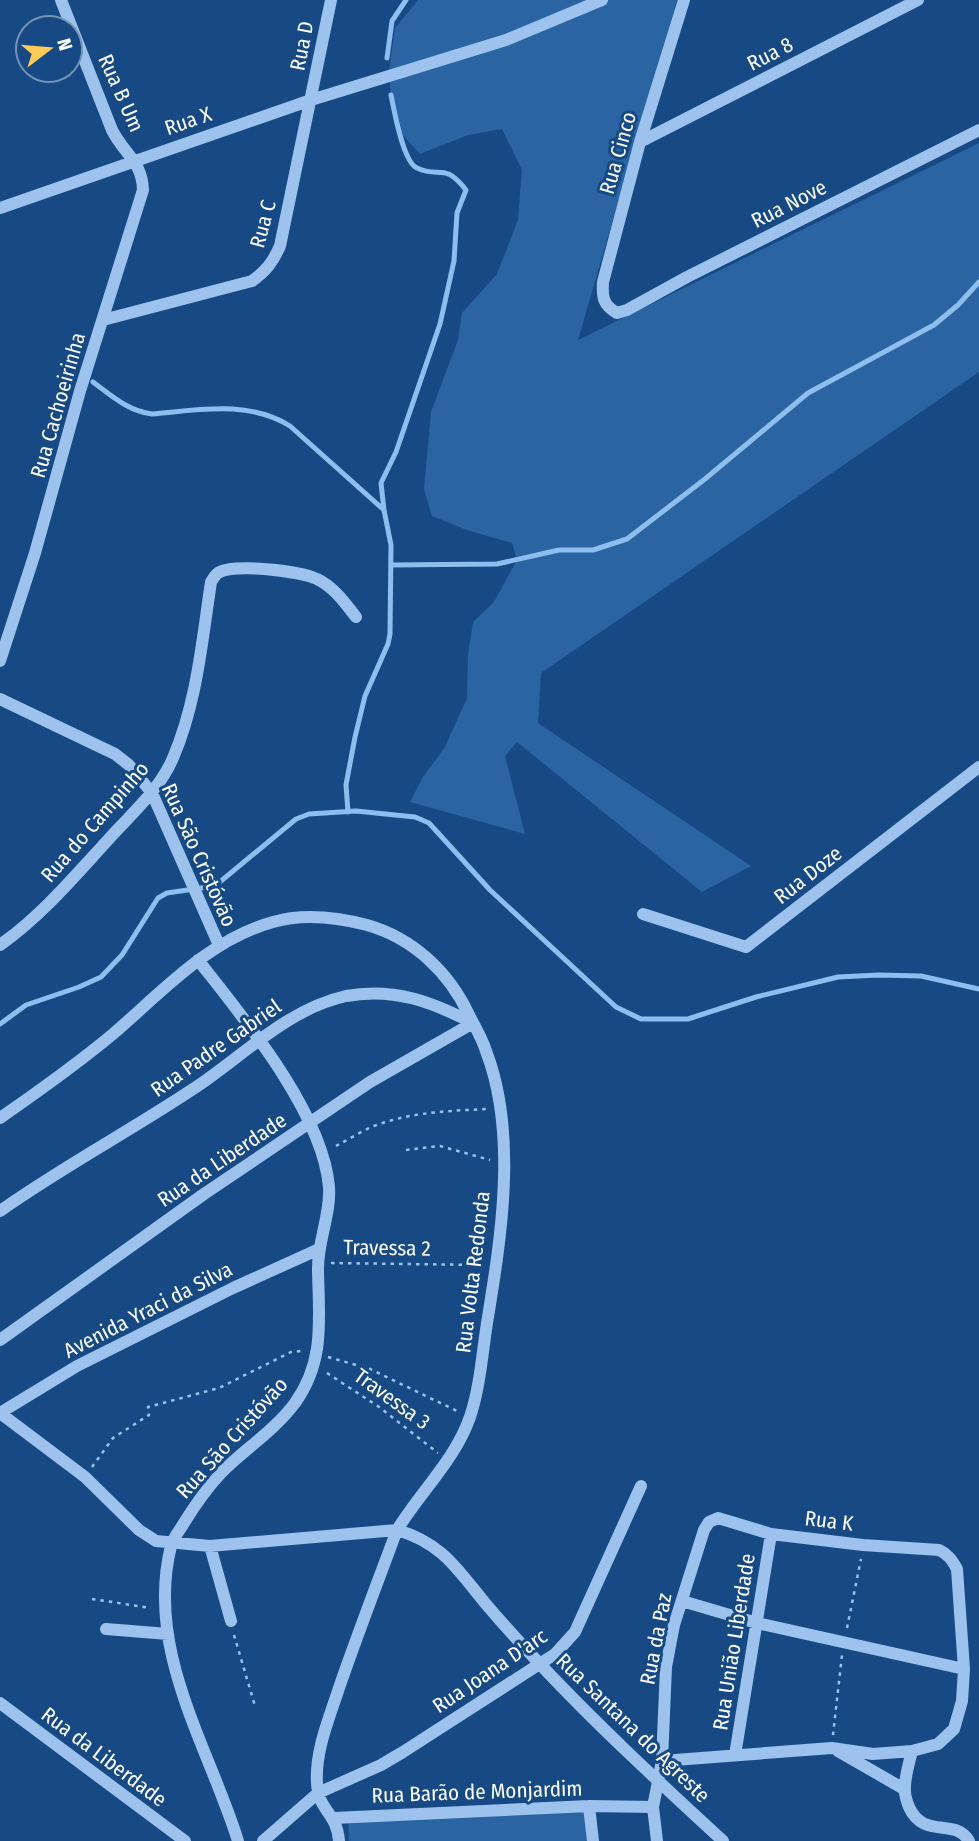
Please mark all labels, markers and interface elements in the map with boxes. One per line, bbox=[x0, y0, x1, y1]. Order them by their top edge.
north arrow bbox=[14, 14, 84, 84]
street label: Rua D bbox=[284, 19, 320, 73]
street label: Rua 8 bbox=[743, 31, 797, 77]
text: N bbox=[52, 36, 77, 53]
street label: Rua B Um bbox=[92, 50, 150, 136]
street label: Rua X bbox=[161, 101, 216, 141]
street label: Rua Cinco bbox=[594, 109, 642, 197]
street label: Rua Nove bbox=[747, 174, 831, 234]
street label: Rua C bbox=[244, 197, 282, 251]
street label: Rua Cachoeirinha bbox=[25, 329, 91, 481]
street label: Rua do Campinho bbox=[36, 756, 154, 888]
street label: Rua São Cristóvão bbox=[156, 779, 242, 931]
street label: Rua Doze bbox=[769, 840, 847, 910]
street label: Rua Padre Gabriel bbox=[146, 993, 287, 1103]
street label: Rua da Liberdade bbox=[152, 1107, 292, 1213]
street label: Rua Volta Redonda bbox=[450, 1190, 496, 1354]
street label: Travessa 2 bbox=[343, 1234, 431, 1262]
street label: Avenida Yraci da Silva bbox=[59, 1256, 237, 1364]
street label: Travessa 3 bbox=[349, 1363, 435, 1435]
street label: Rua São Cristóvão bbox=[171, 1372, 293, 1504]
street label: Rua K bbox=[803, 1505, 856, 1537]
street label: Rua União Liberdade bbox=[707, 1552, 761, 1732]
street label: Rua da Paz bbox=[634, 1591, 678, 1687]
street label: Rua Joana D'arc bbox=[428, 1623, 552, 1719]
street label: Rua Santana do Agreste bbox=[551, 1648, 715, 1808]
street label: Rua da Liberdade bbox=[36, 1701, 172, 1813]
street label: Rua Barão de Monjardim bbox=[371, 1775, 583, 1809]

